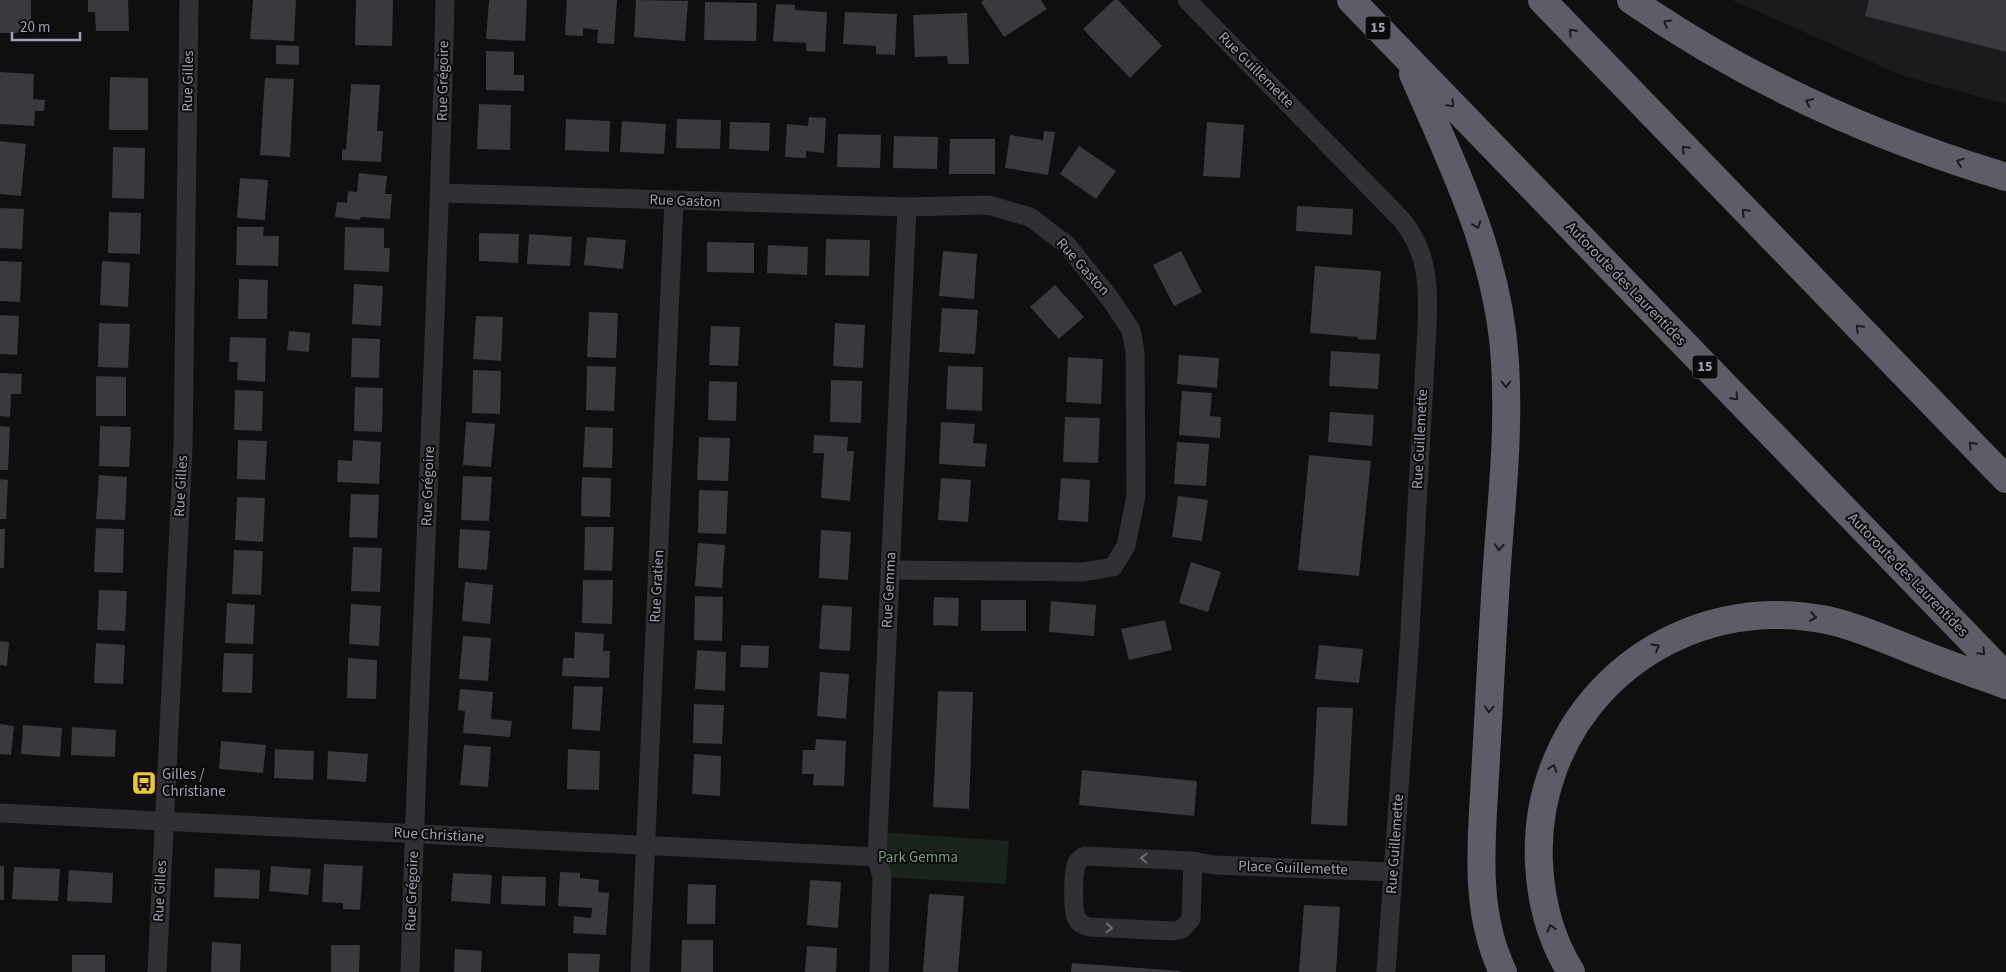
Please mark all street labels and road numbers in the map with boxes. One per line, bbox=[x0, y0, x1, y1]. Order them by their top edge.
road number: 15 bbox=[1366, 16, 1390, 40]
street label: Rue Guillemette bbox=[1213, 27, 1299, 113]
street label: Rue Grégoire bbox=[432, 41, 454, 121]
street label: Rue Gilles bbox=[177, 50, 199, 112]
street label: Rue Gaston bbox=[649, 189, 721, 213]
street label: Autoroute des Laurentides bbox=[1561, 217, 1691, 351]
street label: Rue Gaston bbox=[1051, 234, 1115, 300]
road number: 15 bbox=[1692, 356, 1718, 378]
street label: Rue Guillemette bbox=[1407, 388, 1433, 490]
street label: Rue Grégoire bbox=[416, 445, 440, 527]
street label: Rue Gilles bbox=[169, 455, 193, 517]
street label: Autoroute des Laurentides bbox=[1843, 508, 1973, 642]
street label: Rue Gratien bbox=[645, 549, 669, 623]
street label: Rue Gemma bbox=[877, 551, 901, 629]
street label: Rue Guillemette bbox=[1381, 793, 1409, 895]
street label: Rue Christiane bbox=[393, 822, 485, 848]
street label: Rue Grégoire bbox=[400, 850, 424, 932]
street label: Place Guillemette bbox=[1238, 856, 1348, 880]
street label: Rue Gilles bbox=[148, 860, 172, 922]

